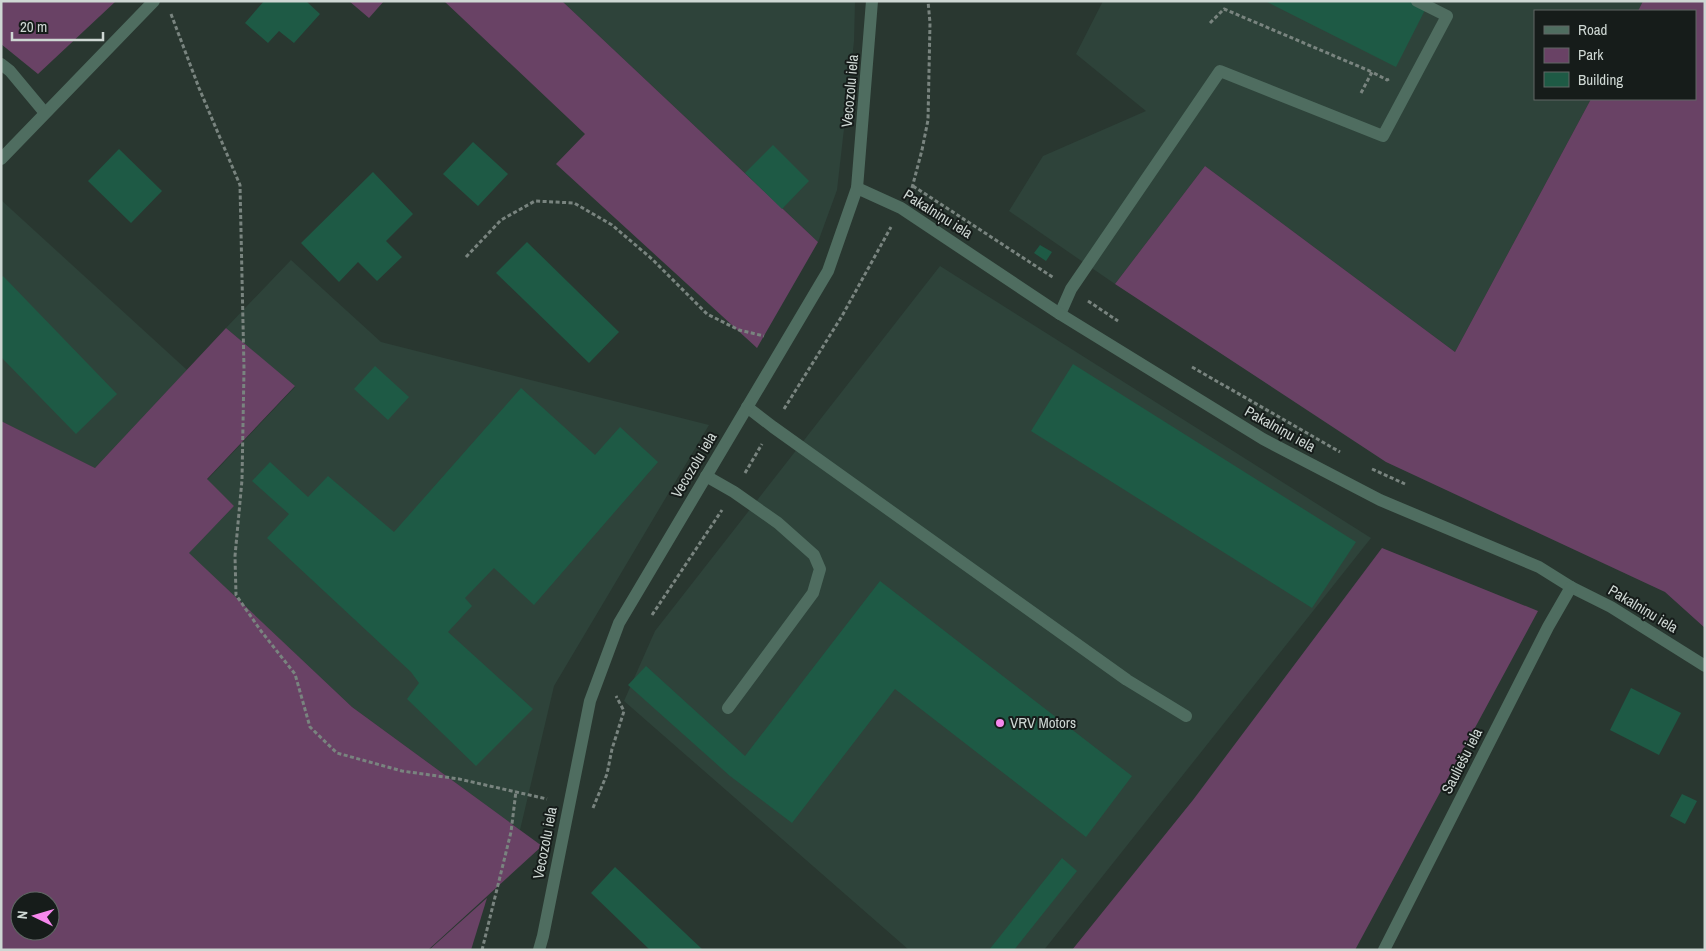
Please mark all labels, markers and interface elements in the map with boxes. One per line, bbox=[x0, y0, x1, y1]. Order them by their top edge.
scale bar bbox=[12, 10, 104, 42]
legend bbox=[1534, 10, 1696, 100]
text: 20 m bbox=[20, 16, 47, 37]
text: Road bbox=[1578, 19, 1607, 40]
text: Park bbox=[1578, 44, 1604, 65]
street label: Vecozolu iela bbox=[836, 53, 863, 128]
text: Building bbox=[1578, 69, 1623, 90]
street label: Pakalniņu iela bbox=[900, 184, 977, 243]
street label: Pakalniņu iela bbox=[1241, 400, 1320, 457]
street label: Vecozolu iela bbox=[666, 428, 721, 502]
street label: Pakalniņu iela bbox=[1604, 579, 1682, 638]
place label: VRV Motors bbox=[1010, 712, 1076, 733]
marker: VRV Motors bbox=[994, 717, 1006, 729]
street label: Sauliešu iela bbox=[1436, 724, 1487, 797]
street label: Vecozolu iela bbox=[527, 805, 562, 881]
north arrow bbox=[10, 891, 60, 941]
text: N bbox=[13, 910, 31, 920]

